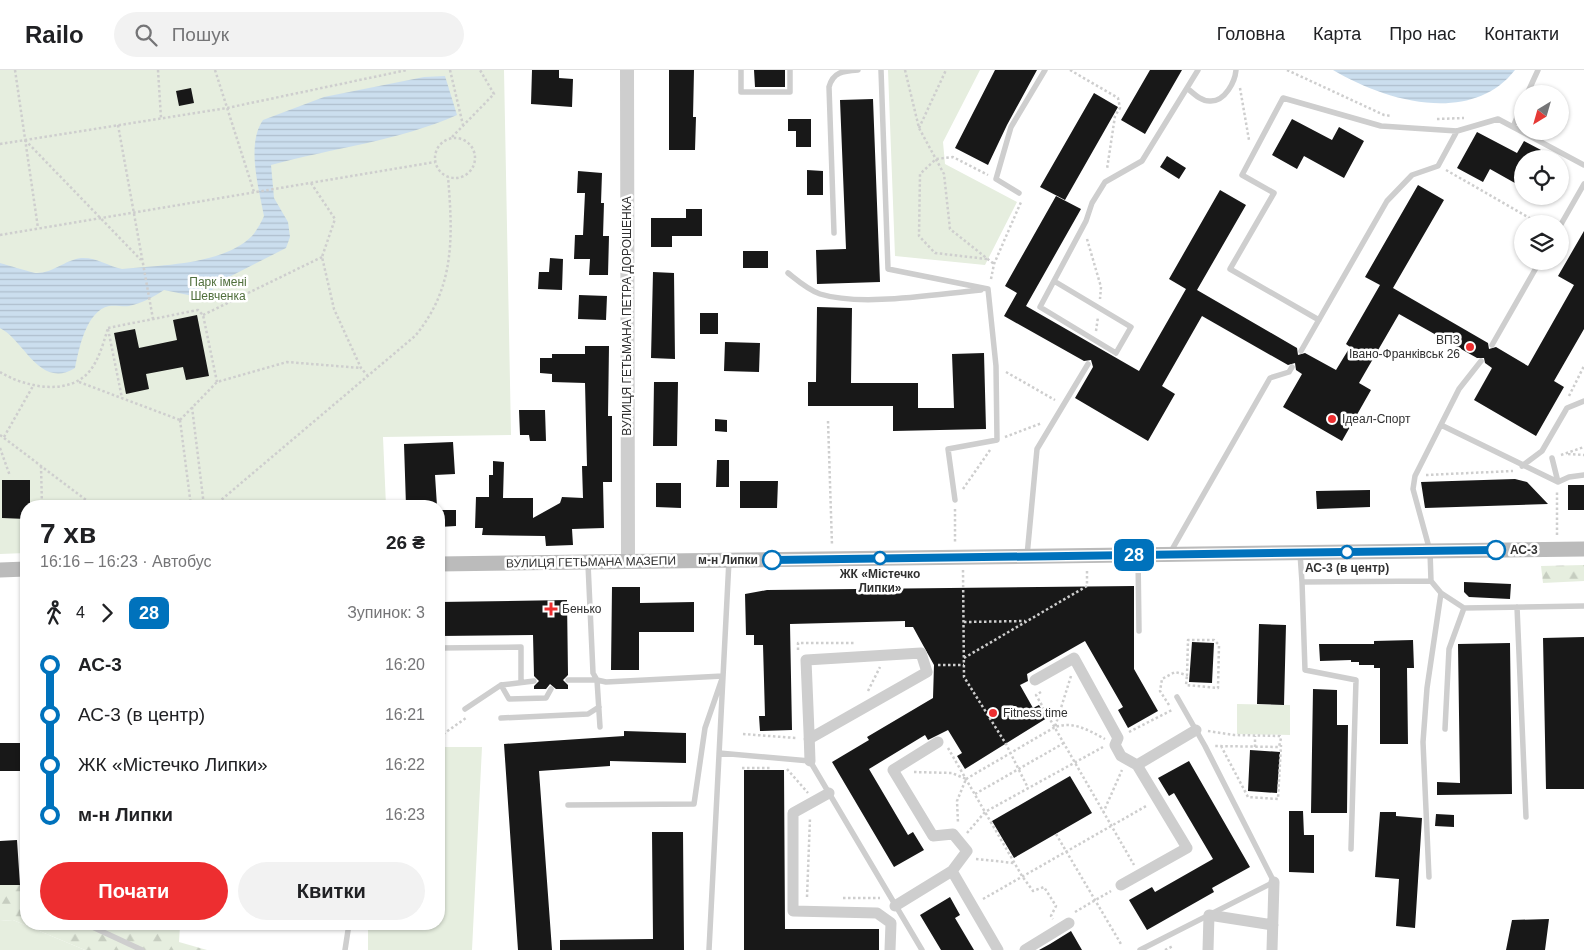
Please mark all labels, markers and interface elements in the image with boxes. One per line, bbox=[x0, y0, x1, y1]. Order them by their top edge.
search box bbox=[114, 12, 464, 57]
text: Railo bbox=[25, 21, 84, 48]
icon: search bbox=[132, 21, 160, 49]
text: Пошук bbox=[172, 24, 229, 45]
text: Головна bbox=[1217, 24, 1285, 44]
text: Карта bbox=[1313, 24, 1361, 44]
text: Про нас bbox=[1389, 24, 1456, 44]
text: Контакти bbox=[1484, 24, 1559, 44]
north arrow bbox=[1514, 85, 1569, 140]
map controls bbox=[1514, 85, 1569, 270]
button: locate bbox=[1514, 150, 1569, 205]
street label: ВУЛИЦЯ ГЕТЬМАНА ПЕТРА ДОРОШЕНКА bbox=[620, 196, 634, 436]
button: layers bbox=[1514, 215, 1569, 270]
park label: Парк імені Шевченка bbox=[189, 275, 247, 303]
place label: ВПЗ Івано-Франківськ 26 bbox=[1349, 333, 1460, 361]
marker: ВПЗ Івано-Франківськ 26 bbox=[1464, 341, 1476, 353]
place label: Ідеал-Спорт bbox=[1342, 412, 1411, 426]
marker: Ідеал-Спорт bbox=[1326, 413, 1338, 425]
text: 7 хв bbox=[40, 518, 96, 549]
text: 26 ₴ bbox=[386, 532, 425, 553]
line badge: 28 bbox=[1112, 539, 1156, 571]
marker: АС-3 bbox=[1486, 540, 1506, 560]
place label: АС-3 bbox=[1510, 543, 1538, 557]
text: 28 bbox=[1124, 545, 1144, 565]
marker: АС-3 (в центр) bbox=[1340, 545, 1354, 559]
marker: м-н Липки bbox=[762, 550, 782, 570]
marker: ЖК «Містечко Липки» bbox=[873, 551, 887, 565]
text: 16:16 – 16:23 · Автобус bbox=[40, 553, 212, 570]
place label: м-н Липки bbox=[698, 553, 758, 567]
street label: ВУЛИЦЯ ГЕТЬМАНА МАЗЕПИ bbox=[506, 554, 676, 570]
place label: АС-3 (в центр) bbox=[1305, 561, 1389, 575]
place label: ЖК «Містечко Липки» bbox=[839, 567, 920, 595]
icon: walk bbox=[40, 599, 68, 627]
icon: forward bbox=[93, 599, 121, 627]
marker: Бенько bbox=[544, 602, 558, 616]
place label: Бенько bbox=[562, 602, 602, 616]
text: 28 bbox=[139, 603, 159, 623]
text: 4 bbox=[76, 604, 85, 621]
text: Зупинок: 3 bbox=[347, 604, 425, 621]
text: АС-3 bbox=[78, 654, 122, 675]
text: 16:20 bbox=[385, 656, 425, 673]
text: АС-3 (в центр) bbox=[78, 704, 205, 725]
text: 16:21 bbox=[385, 706, 425, 723]
place label: Fitness time bbox=[1003, 706, 1068, 720]
marker: Fitness time bbox=[987, 707, 999, 719]
text: ЖК «Містечко Липки» bbox=[78, 754, 268, 775]
text: 16:22 bbox=[385, 756, 425, 773]
text: м-н Липки bbox=[78, 804, 173, 825]
text: 16:23 bbox=[385, 806, 425, 823]
button: Почати bbox=[40, 862, 228, 920]
button: Квитки bbox=[238, 862, 425, 920]

